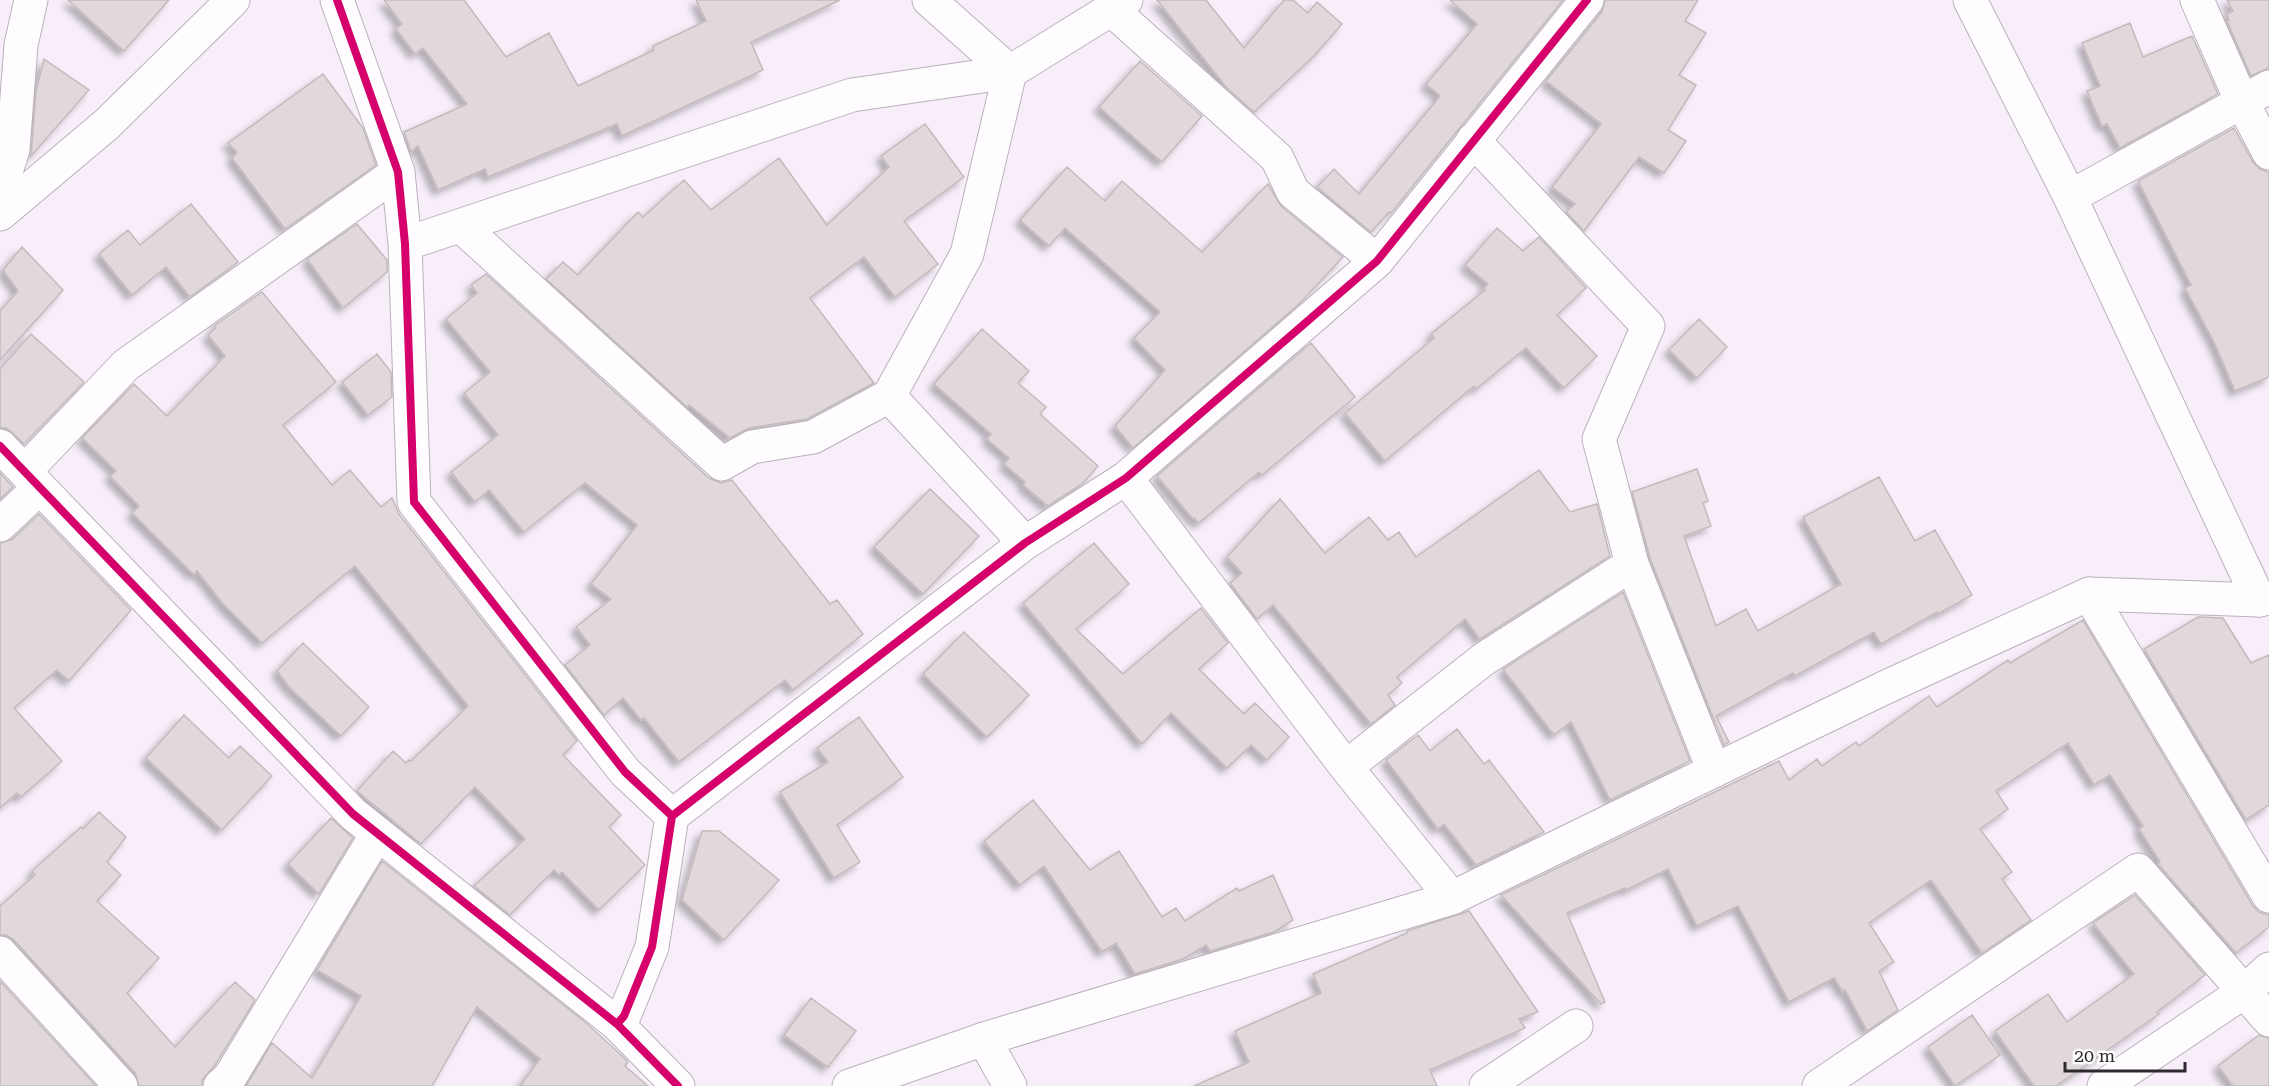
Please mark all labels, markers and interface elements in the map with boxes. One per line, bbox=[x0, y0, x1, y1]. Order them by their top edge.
scale bar bbox=[2065, 1035, 2185, 1073]
text: 20 m bbox=[2074, 1045, 2115, 1066]

